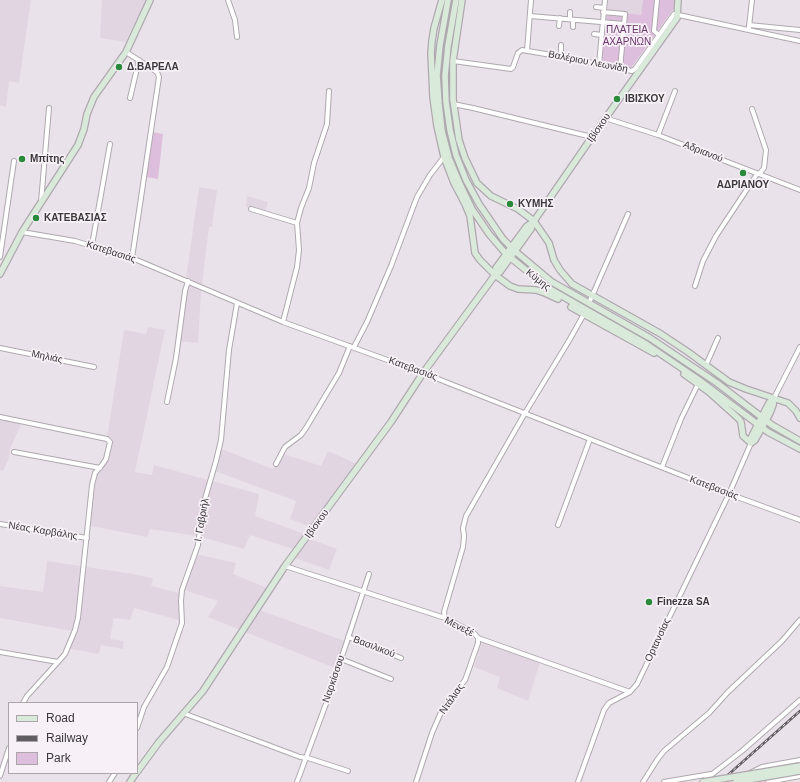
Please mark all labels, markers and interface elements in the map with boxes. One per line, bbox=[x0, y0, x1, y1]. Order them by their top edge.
park label: ΠΛΑΤΕΙΑ ΑΧΑΡΝΩΝ bbox=[603, 24, 651, 48]
street label: Βαλέριου Λεωνίδη bbox=[547, 48, 629, 76]
place label: Δ.ΒΑΡΕΛΑ bbox=[127, 61, 179, 73]
marker: Δ.ΒΑΡΕΛΑ bbox=[114, 62, 124, 72]
place label: ΙΒΙΣΚΟΥ bbox=[625, 93, 665, 105]
marker: ΙΒΙΣΚΟΥ bbox=[612, 94, 622, 104]
street label: Ιβίσκου bbox=[585, 111, 613, 145]
street label: Αδριανού bbox=[681, 139, 725, 165]
place label: Μπίτης bbox=[30, 153, 65, 165]
marker: Μπίτης bbox=[17, 154, 27, 164]
marker: ΑΔΡΙΑΝΟΥ bbox=[738, 168, 748, 178]
place label: ΑΔΡΙΑΝΟΥ bbox=[717, 179, 769, 191]
place label: ΚΥΜΗΣ bbox=[518, 198, 553, 210]
marker: ΚΥΜΗΣ bbox=[505, 199, 515, 209]
place label: ΚΑΤΕΒΑΣΙΑΣ bbox=[44, 212, 107, 224]
marker: ΚΑΤΕΒΑΣΙΑΣ bbox=[31, 213, 41, 223]
street label: Κατεβασιάς bbox=[85, 238, 137, 266]
street label: Κύμης bbox=[523, 267, 553, 293]
street label: Μηλιάς bbox=[30, 348, 64, 366]
street label: Κατεβασιάς bbox=[387, 355, 439, 383]
street label: Κατεβασιάς bbox=[688, 473, 740, 503]
street label: Ι. Γαβριήλ bbox=[192, 497, 212, 543]
street label: Ιβίσκου bbox=[302, 507, 332, 541]
street label: Νέας Καρβάλης bbox=[7, 520, 79, 542]
place label: Finezza SA bbox=[657, 596, 710, 608]
marker: Finezza SA bbox=[644, 597, 654, 607]
street label: Μενεξέ bbox=[442, 615, 476, 639]
street label: Ορτανσίας bbox=[643, 616, 673, 664]
street label: Βασιλικού bbox=[351, 634, 397, 660]
street label: Ναρκίσσου bbox=[320, 654, 348, 704]
street label: Ντάλιας bbox=[437, 681, 467, 717]
legend bbox=[8, 702, 138, 774]
text: Road bbox=[46, 711, 75, 725]
text: Railway bbox=[46, 731, 88, 745]
text: Park bbox=[46, 751, 71, 765]

